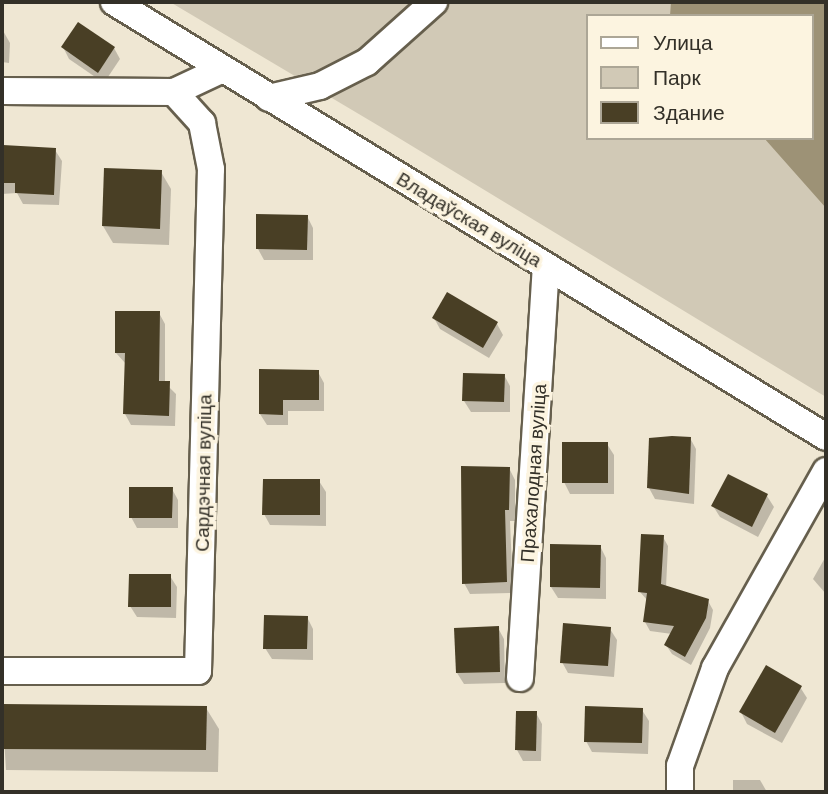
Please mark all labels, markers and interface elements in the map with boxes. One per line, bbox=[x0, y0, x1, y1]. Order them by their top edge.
legend bbox=[586, 14, 814, 140]
text: Улица bbox=[653, 29, 713, 57]
text: Парк bbox=[653, 64, 701, 92]
text: Здание bbox=[653, 99, 725, 127]
street label: Владаўская вуліца bbox=[392, 168, 546, 272]
street label: Прахалодная вуліца bbox=[516, 383, 552, 563]
street label: Сардэчная вуліца bbox=[191, 394, 217, 552]

